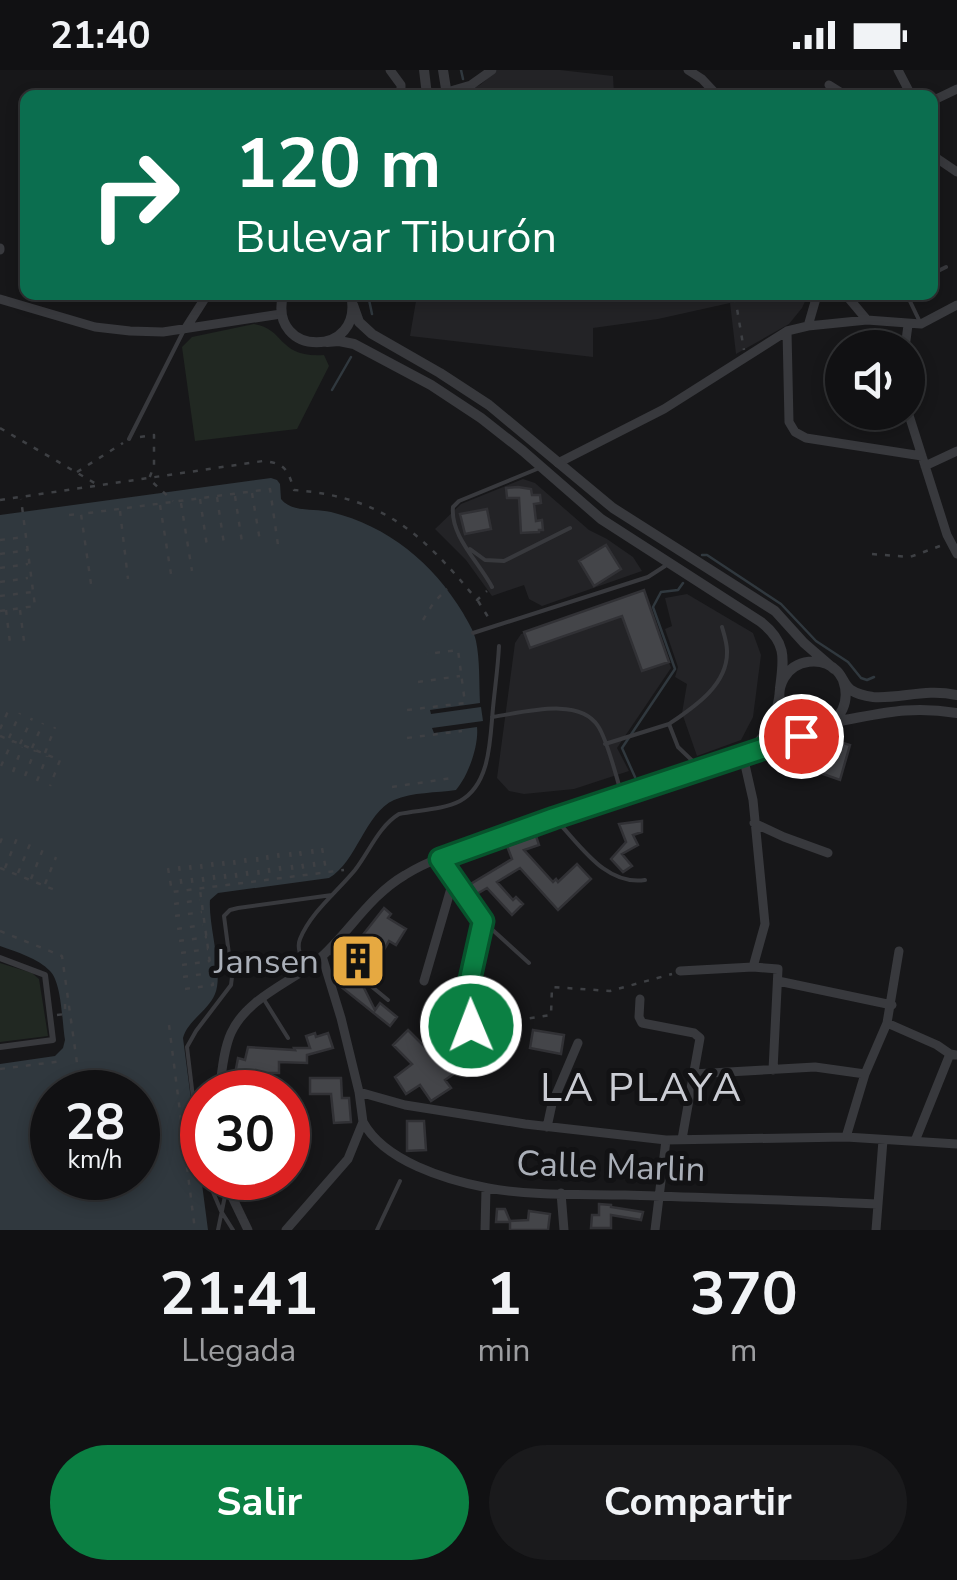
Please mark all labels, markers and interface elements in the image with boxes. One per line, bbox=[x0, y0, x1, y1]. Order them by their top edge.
text: 21:40 bbox=[50, 10, 151, 61]
text: 120 m bbox=[235, 116, 441, 212]
icon: right bbox=[70, 130, 200, 260]
text: Bulevar Tiburón bbox=[235, 207, 557, 268]
map controls bbox=[825, 330, 925, 430]
button: sound bbox=[825, 330, 925, 430]
pin bbox=[759, 694, 844, 779]
icon: arrive bbox=[774, 709, 829, 764]
building icon: Jansen bbox=[328, 931, 388, 991]
place label: Jansen bbox=[213, 938, 319, 985]
position arrow bbox=[419, 974, 523, 1078]
district label: LA PLAYA bbox=[540, 1061, 744, 1115]
speed limit sign: 30 bbox=[180, 1070, 310, 1200]
text: 28 bbox=[65, 1088, 125, 1157]
street label: Calle Marlin bbox=[516, 1140, 706, 1193]
text: km/h bbox=[67, 1143, 123, 1177]
text: 21:41 bbox=[159, 1253, 318, 1335]
text: 1 bbox=[486, 1253, 522, 1335]
text: 370 bbox=[690, 1253, 798, 1335]
text: Llegada bbox=[181, 1329, 296, 1372]
text: min bbox=[477, 1329, 530, 1372]
text: m bbox=[730, 1329, 757, 1372]
button: Salir bbox=[50, 1445, 469, 1560]
button: Compartir bbox=[489, 1445, 907, 1560]

